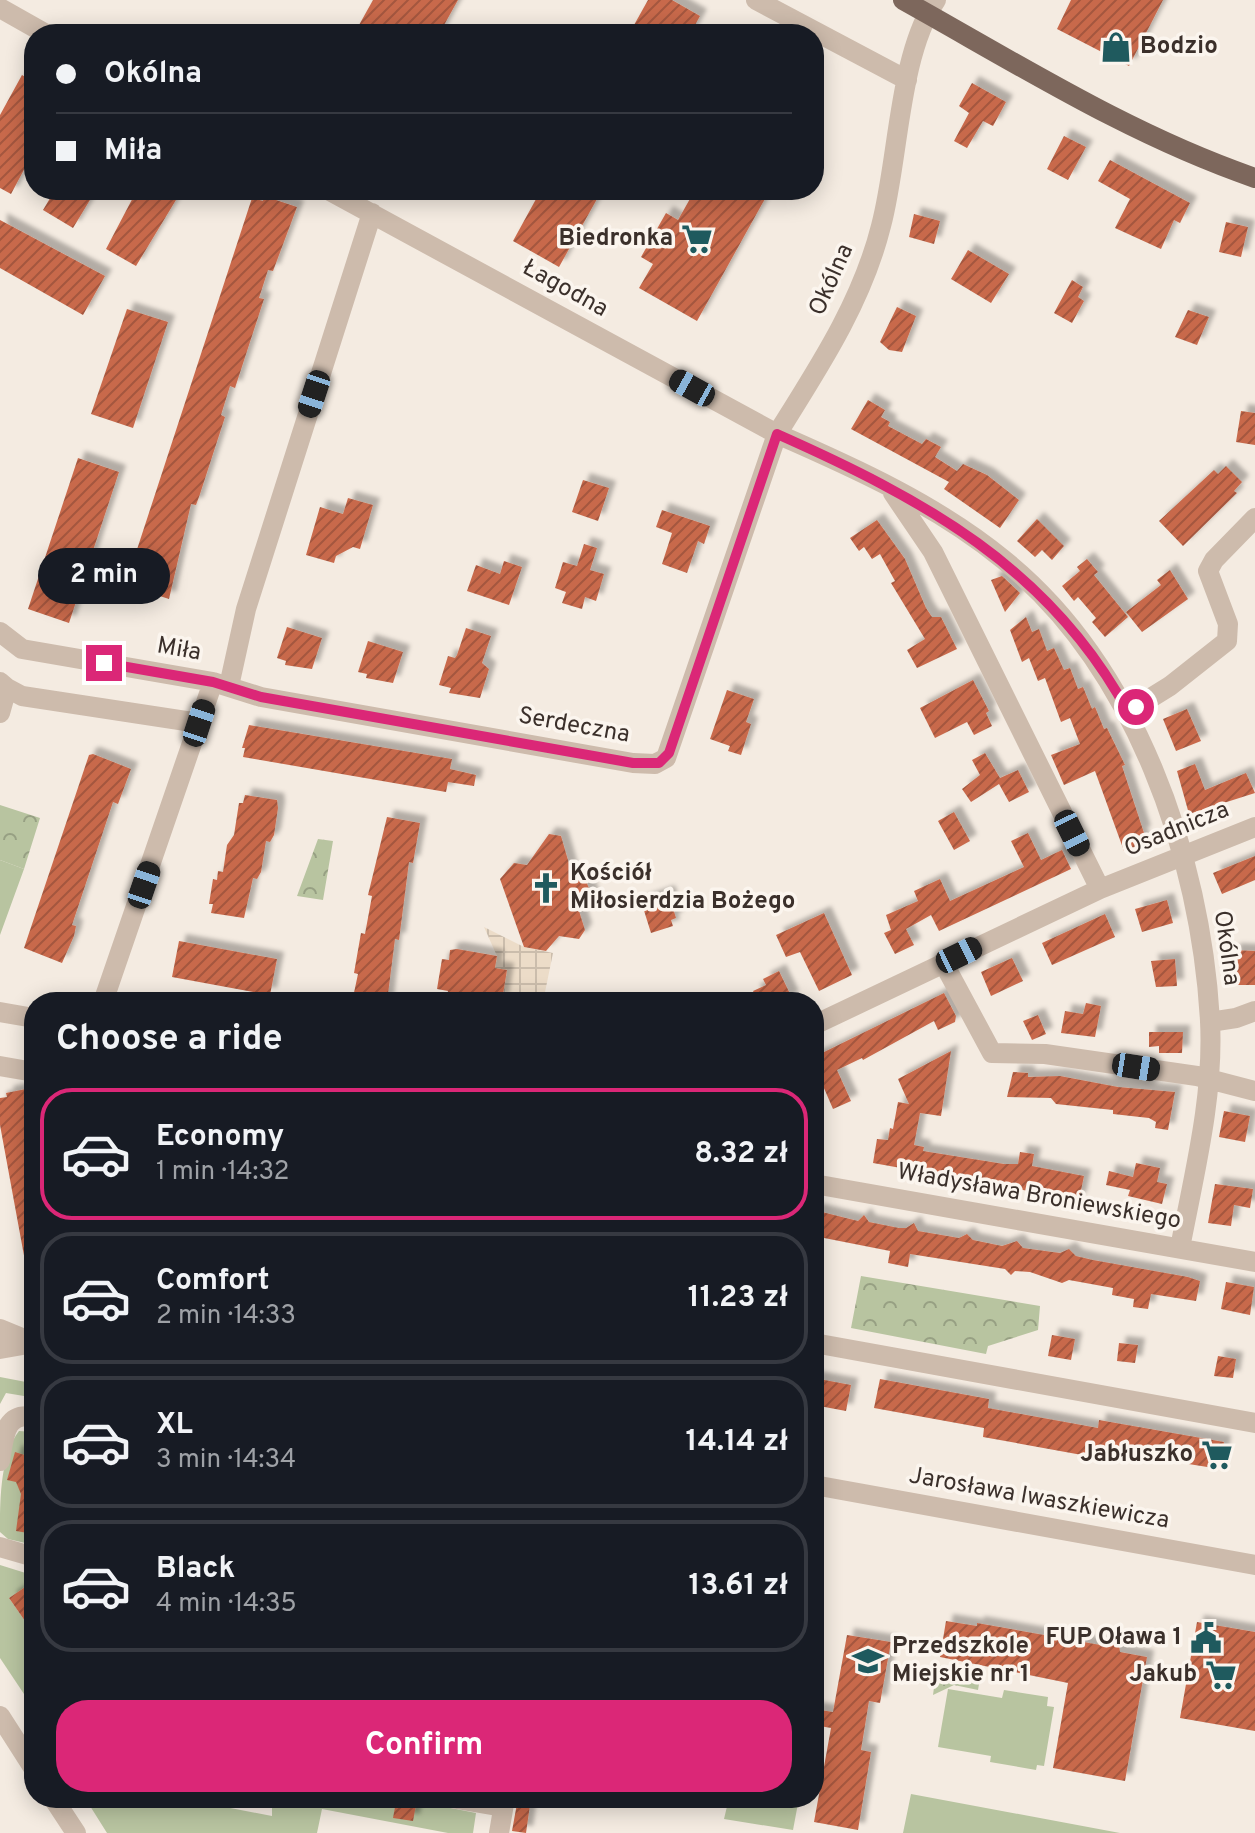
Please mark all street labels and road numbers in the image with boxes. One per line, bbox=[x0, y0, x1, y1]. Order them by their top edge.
street label: Okólna bbox=[803, 239, 861, 321]
street label: Łagodna bbox=[517, 253, 613, 325]
street label: Miła bbox=[155, 631, 203, 669]
street label: Serdeczna bbox=[516, 701, 632, 751]
street label: Osadnicza bbox=[1120, 795, 1234, 865]
street label: Okólna bbox=[1206, 909, 1246, 987]
street label: Władysława Broniewskiego bbox=[895, 1157, 1183, 1237]
street label: Jarosława Iwaszkiewicza bbox=[906, 1461, 1172, 1537]

